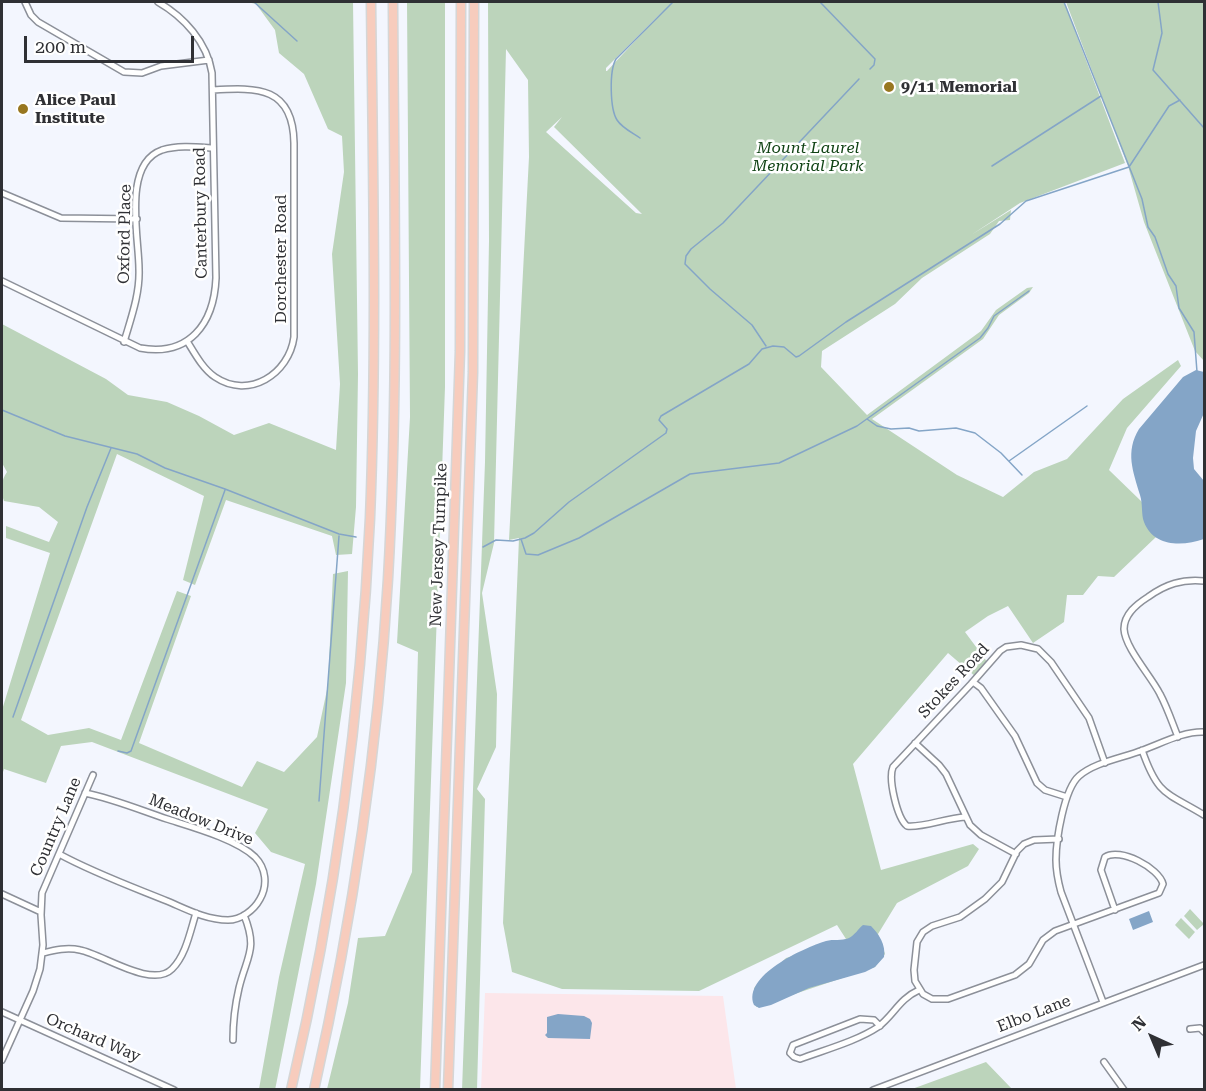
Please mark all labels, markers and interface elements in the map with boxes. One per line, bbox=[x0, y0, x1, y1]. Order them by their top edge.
scale bar bbox=[27, 24, 196, 62]
text: 200 m bbox=[35, 36, 86, 57]
place label: 9/11 Memorial bbox=[901, 77, 1017, 97]
marker: 9/11 Memorial bbox=[882, 80, 896, 94]
place label: Alice Paul Institute bbox=[35, 90, 116, 128]
marker: Alice Paul Institute bbox=[16, 102, 30, 116]
park label: Mount Laurel Memorial Park bbox=[752, 138, 864, 176]
street label: Canterbury Road bbox=[190, 147, 212, 279]
street label: Oxford Place bbox=[115, 184, 135, 284]
street label: Dorchester Road bbox=[271, 195, 291, 323]
street label: New Jersey Turnpike bbox=[427, 463, 451, 627]
street label: Stokes Road bbox=[915, 640, 993, 722]
street label: Country Lane bbox=[26, 775, 86, 879]
street label: Meadow Drive bbox=[146, 790, 256, 850]
street label: Elbo Lane bbox=[995, 991, 1073, 1037]
north arrow bbox=[1122, 1007, 1182, 1067]
street label: Orchard Way bbox=[43, 1009, 143, 1067]
text: N bbox=[1128, 1013, 1150, 1035]

